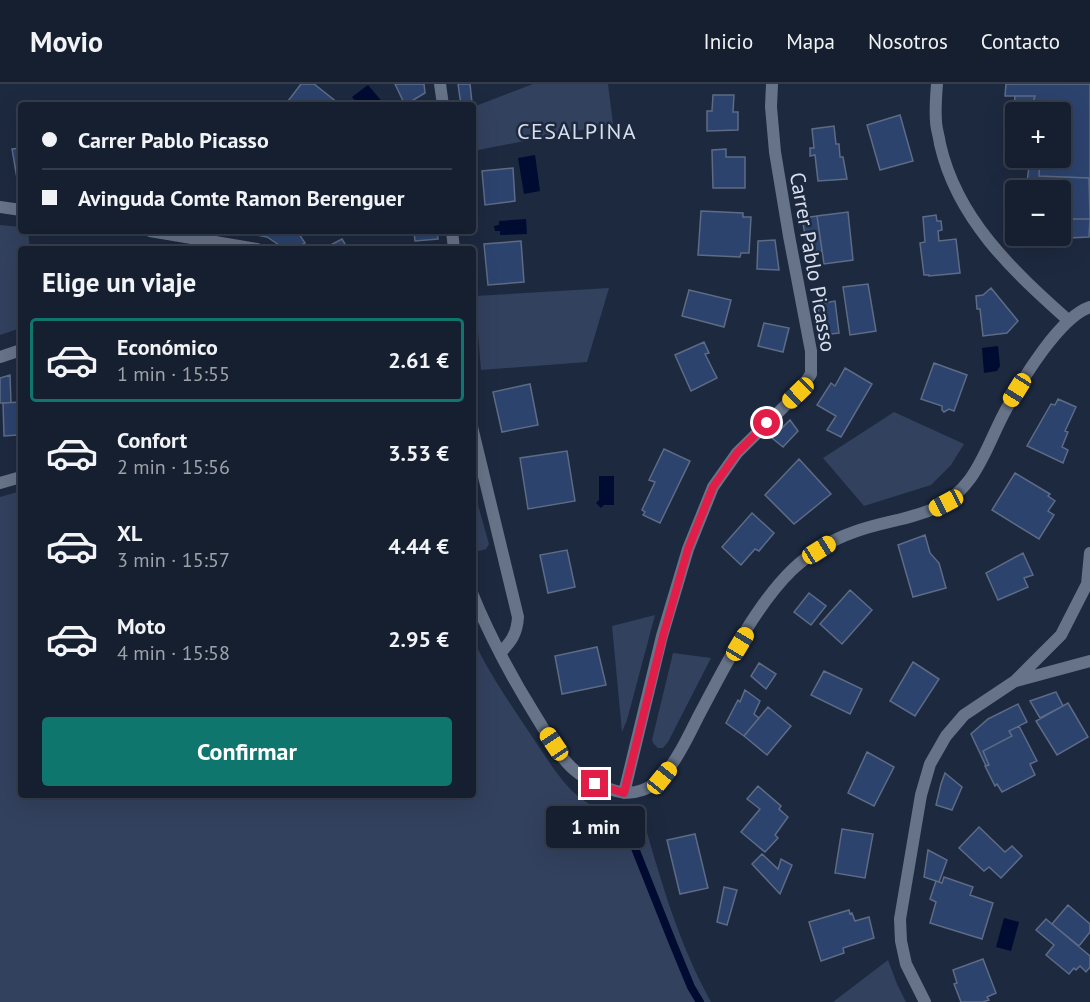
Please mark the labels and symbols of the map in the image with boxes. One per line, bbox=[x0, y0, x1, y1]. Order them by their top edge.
district label: CESALPINA bbox=[517, 117, 637, 145]
street label: Carrer Pablo Picasso bbox=[784, 170, 842, 354]
car bbox=[1000, 370, 1034, 410]
car bbox=[779, 374, 817, 412]
route start bbox=[753, 409, 780, 436]
car bbox=[926, 487, 966, 519]
car bbox=[799, 533, 839, 567]
car bbox=[723, 624, 757, 664]
car bbox=[536, 724, 572, 764]
car bbox=[644, 758, 680, 798]
route end bbox=[581, 770, 608, 797]
callout: 1 min bbox=[546, 805, 644, 847]

